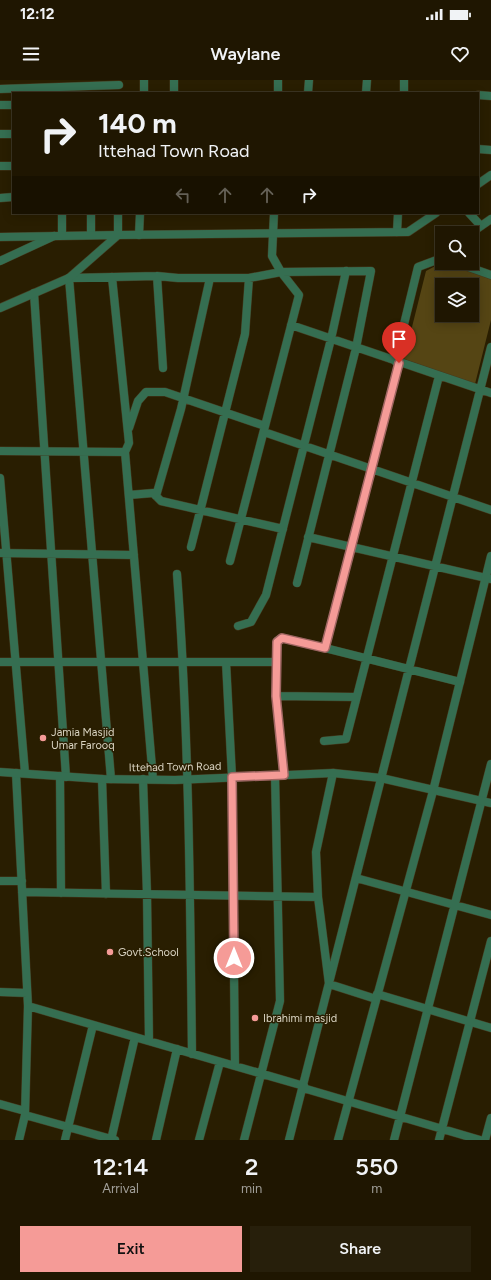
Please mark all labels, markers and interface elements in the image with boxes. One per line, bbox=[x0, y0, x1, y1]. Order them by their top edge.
text: 12:12 bbox=[20, 5, 55, 23]
icon: menu bbox=[20, 43, 42, 65]
text: Waylane bbox=[211, 43, 280, 65]
icon: heart bbox=[449, 43, 471, 65]
text: 140 m bbox=[98, 106, 177, 140]
icon: right bbox=[32, 108, 84, 160]
text: Ittehad Town Road bbox=[98, 140, 250, 162]
icon: left bbox=[172, 184, 194, 206]
icon: ahead bbox=[214, 184, 236, 206]
icon: ahead bbox=[256, 184, 278, 206]
icon: right bbox=[298, 184, 320, 206]
map controls bbox=[435, 226, 479, 322]
button: search bbox=[435, 226, 479, 270]
button: layers bbox=[435, 278, 479, 322]
pin bbox=[382, 322, 416, 363]
icon: arrive bbox=[388, 328, 410, 350]
place label: Jamia Masjid Umar Farooq bbox=[51, 726, 115, 752]
marker: Jamia Masjid Umar Farooq bbox=[38, 733, 48, 743]
street label: Ittehad Town Road bbox=[129, 760, 221, 774]
position arrow bbox=[213, 937, 255, 979]
place label: Govt.School bbox=[118, 946, 179, 959]
marker: Govt.School bbox=[105, 947, 115, 957]
place label: Ibrahimi masjid bbox=[263, 1012, 337, 1025]
marker: Ibrahimi masjid bbox=[250, 1013, 260, 1023]
text: 12:14 bbox=[93, 1152, 148, 1181]
text: 2 bbox=[245, 1152, 259, 1181]
text: 550 bbox=[355, 1152, 398, 1181]
text: Arrival bbox=[102, 1181, 139, 1196]
text: min bbox=[241, 1181, 262, 1196]
text: m bbox=[371, 1181, 382, 1196]
button: Exit bbox=[20, 1226, 242, 1272]
button: Share bbox=[250, 1226, 471, 1272]

